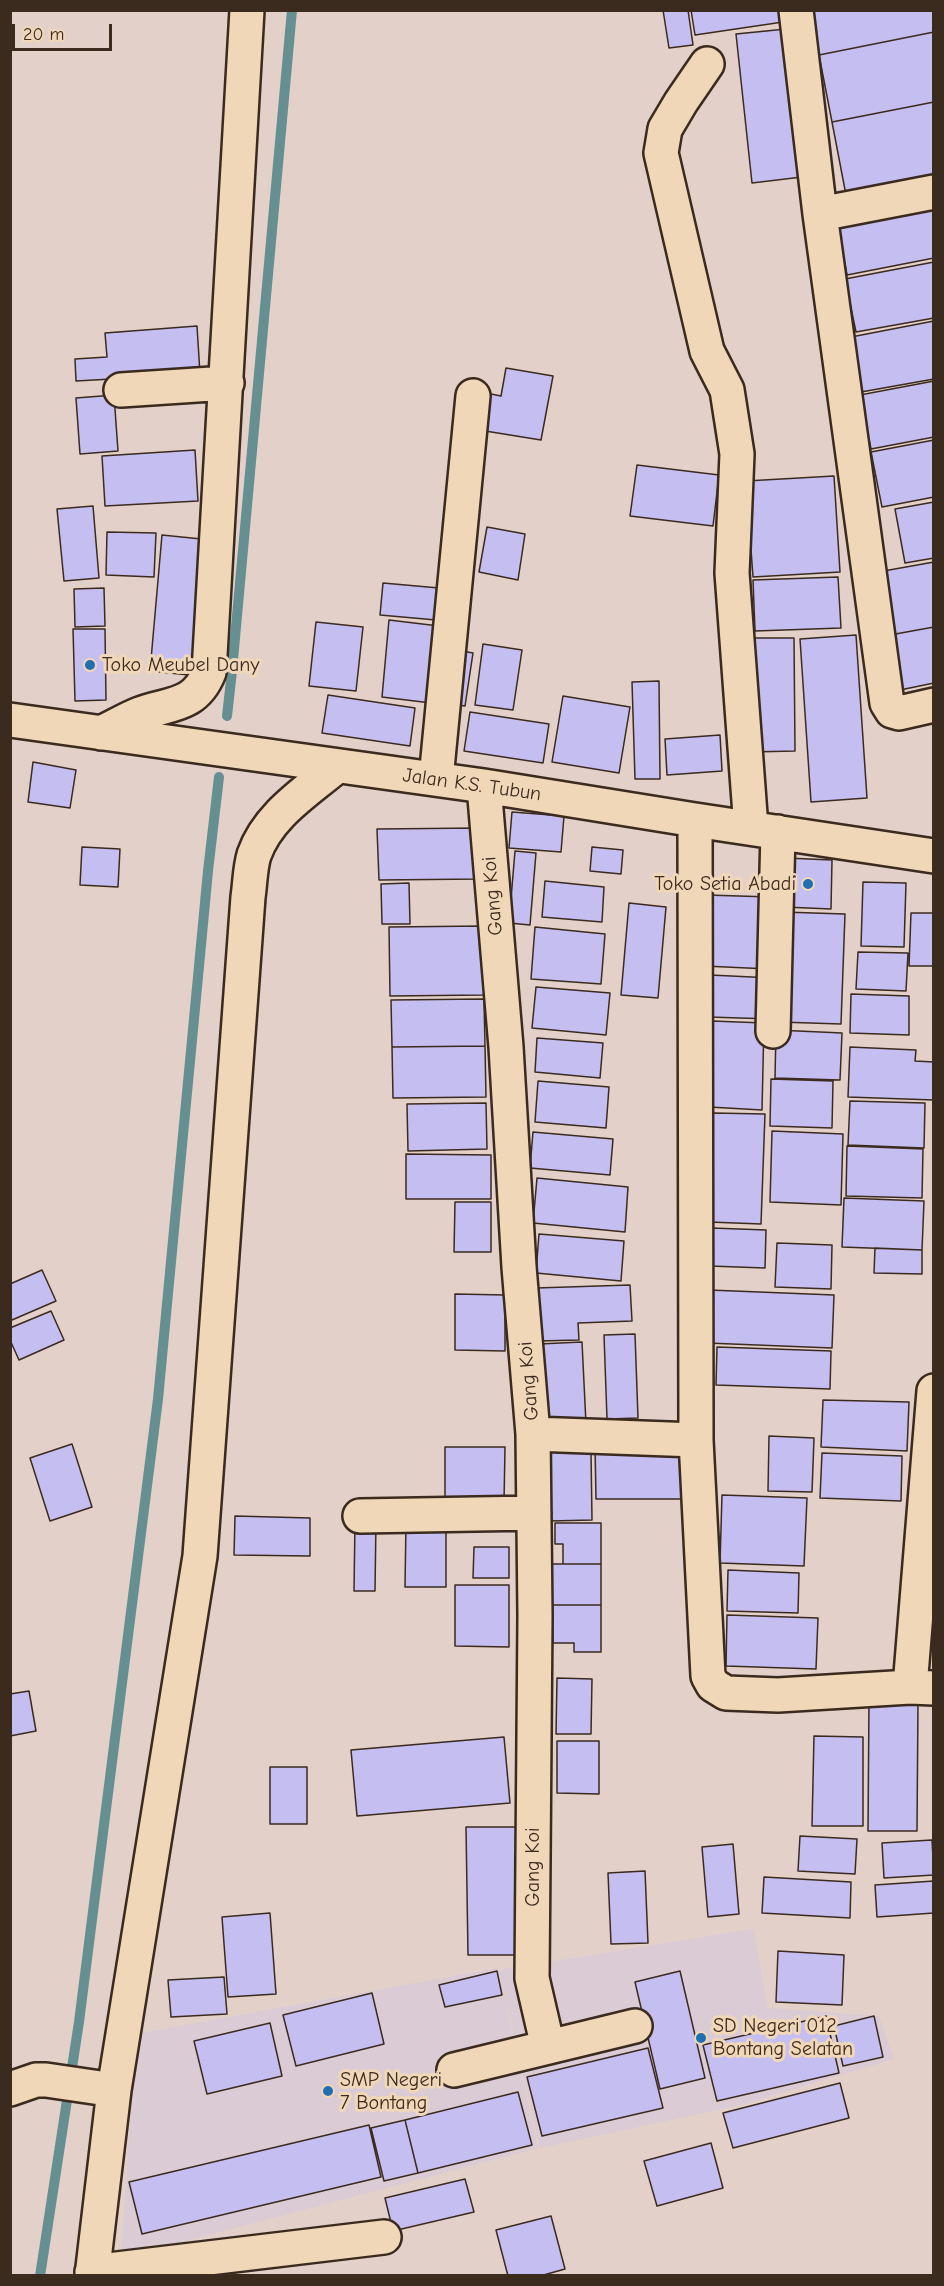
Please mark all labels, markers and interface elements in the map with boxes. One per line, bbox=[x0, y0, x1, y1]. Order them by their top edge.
scale bar bbox=[15, 12, 116, 50]
text: 20 m bbox=[23, 24, 64, 45]
place label: Toko Meubel Dany bbox=[102, 653, 259, 677]
marker: Toko Meubel Dany bbox=[83, 658, 97, 672]
street label: Jalan K.S. Tubun bbox=[401, 763, 543, 807]
street label: Gang Koi bbox=[478, 855, 508, 937]
place label: Toko Setia Abadi bbox=[654, 872, 796, 896]
marker: Toko Setia Abadi bbox=[801, 877, 815, 891]
street label: Gang Koi bbox=[514, 1340, 544, 1422]
street label: Gang Koi bbox=[521, 1827, 545, 1907]
place label: SD Negeri 012 Bontang Selatan bbox=[713, 2014, 853, 2061]
marker: SD Negeri 012 Bontang Selatan bbox=[694, 2031, 708, 2045]
place label: SMP Negeri 7 Bontang bbox=[340, 2068, 442, 2115]
marker: SMP Negeri 7 Bontang bbox=[321, 2084, 335, 2098]

